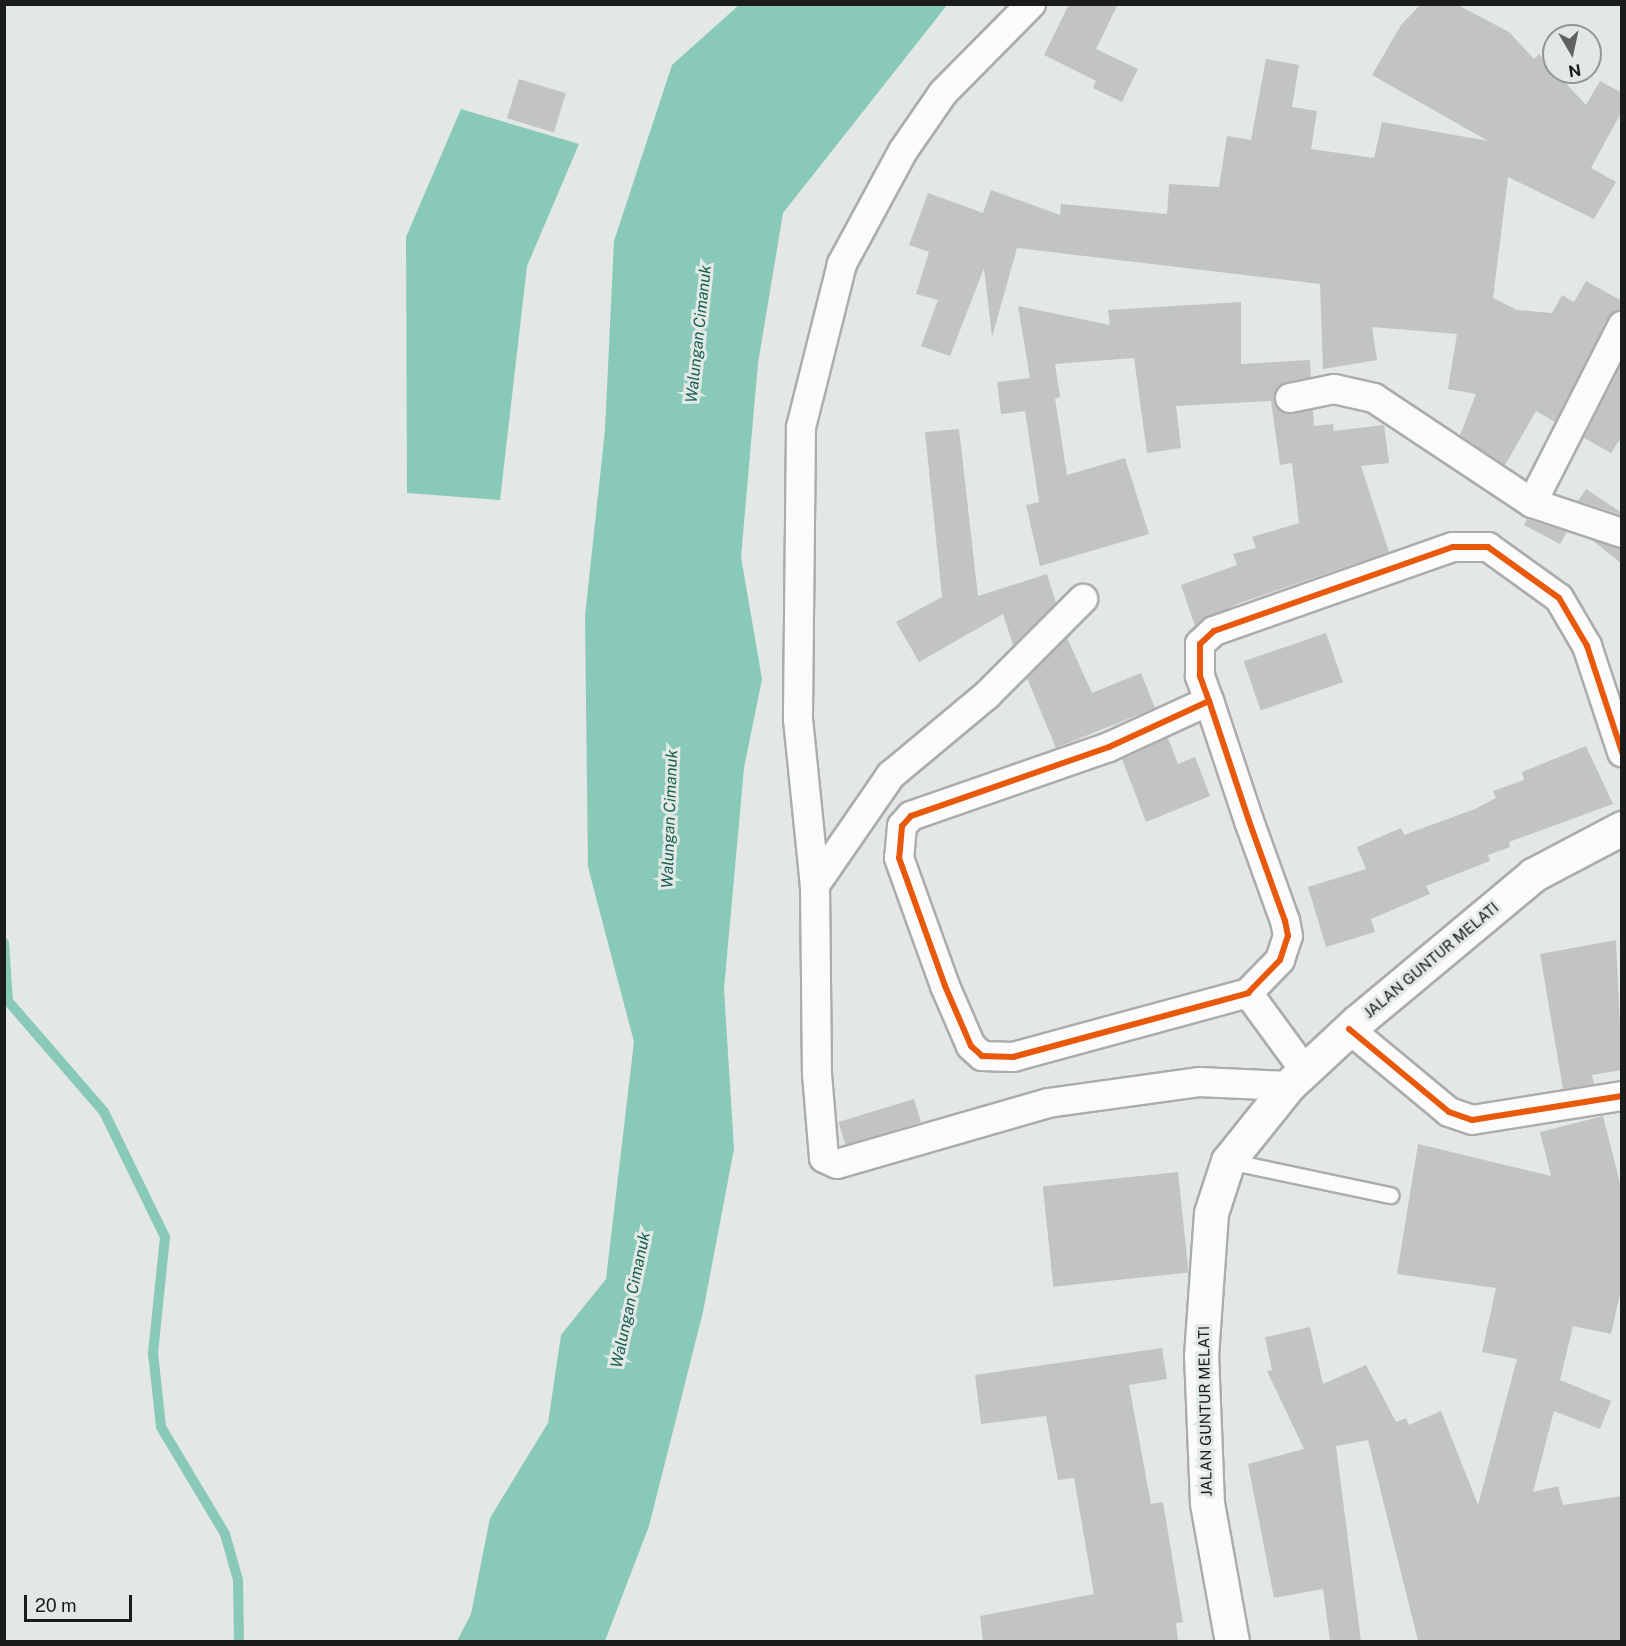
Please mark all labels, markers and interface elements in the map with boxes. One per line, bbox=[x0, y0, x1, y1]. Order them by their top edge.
north arrow bbox=[1542, 24, 1602, 84]
text: N bbox=[1567, 60, 1582, 81]
water label: Walungan Cimanuk bbox=[682, 264, 716, 404]
water label: Walungan Cimanuk bbox=[658, 749, 682, 889]
street label: JALAN GUNTUR MELATI bbox=[1360, 898, 1502, 1022]
water label: Walungan Cimanuk bbox=[607, 1230, 655, 1370]
street label: JALAN GUNTUR MELATI bbox=[1195, 1326, 1215, 1496]
scale bar bbox=[27, 1583, 135, 1621]
text: 20 m bbox=[35, 1595, 77, 1616]

